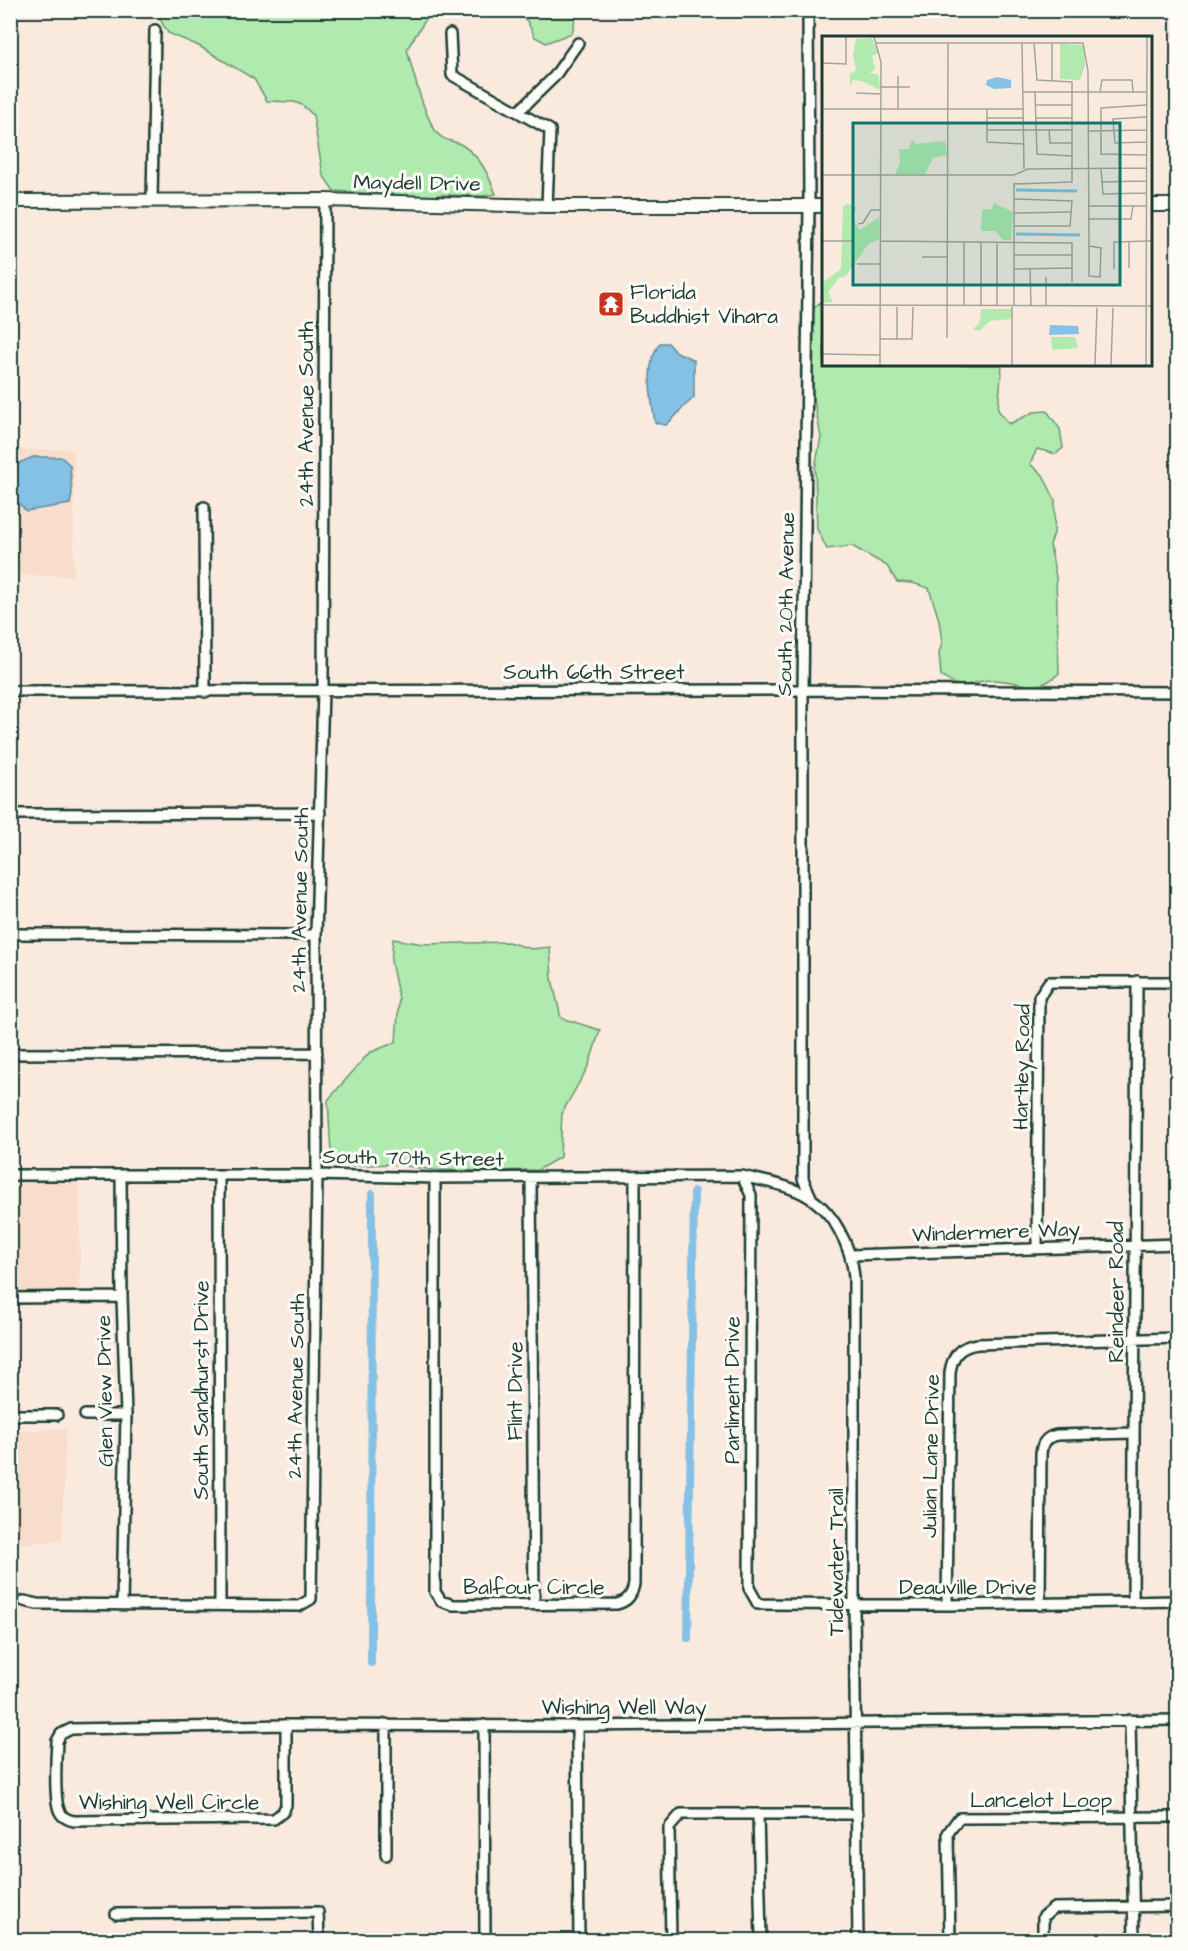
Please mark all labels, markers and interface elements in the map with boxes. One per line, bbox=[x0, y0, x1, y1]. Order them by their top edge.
inset map bbox=[822, 36, 1152, 366]
street label: Maydell Drive bbox=[353, 167, 481, 201]
place label: Florida Buddhist Vihara bbox=[630, 278, 778, 331]
temple icon: Florida Buddhist Vihara bbox=[596, 289, 626, 319]
street label: 24th Avenue South bbox=[292, 321, 321, 507]
street label: South 20th Avenue bbox=[770, 512, 802, 696]
street label: South 66th Street bbox=[503, 658, 685, 687]
street label: 24th Avenue South bbox=[284, 807, 316, 993]
street label: Hartley Road bbox=[1006, 1003, 1040, 1130]
street label: South 70th Street bbox=[322, 1142, 505, 1174]
street label: Windermere Way bbox=[911, 1215, 1081, 1251]
street label: Reindeer Road bbox=[1102, 1221, 1131, 1363]
street label: South Sandhurst Drive bbox=[187, 1280, 216, 1500]
street label: 24th Avenue South bbox=[280, 1293, 312, 1479]
street label: Glen View Drive bbox=[89, 1315, 121, 1467]
street label: Parliment Drive bbox=[718, 1316, 747, 1464]
street label: Flint Drive bbox=[501, 1341, 530, 1441]
street label: Julian Lane Drive bbox=[915, 1374, 947, 1538]
street label: Tidewater Trail bbox=[822, 1488, 851, 1636]
street label: Balfour Circle bbox=[463, 1573, 605, 1602]
street label: Deauville Drive bbox=[899, 1573, 1037, 1602]
street label: Wishing Well Way bbox=[542, 1693, 707, 1724]
street label: Lancelot Loop bbox=[970, 1786, 1112, 1816]
street label: Wishing Well Circle bbox=[79, 1788, 259, 1819]

